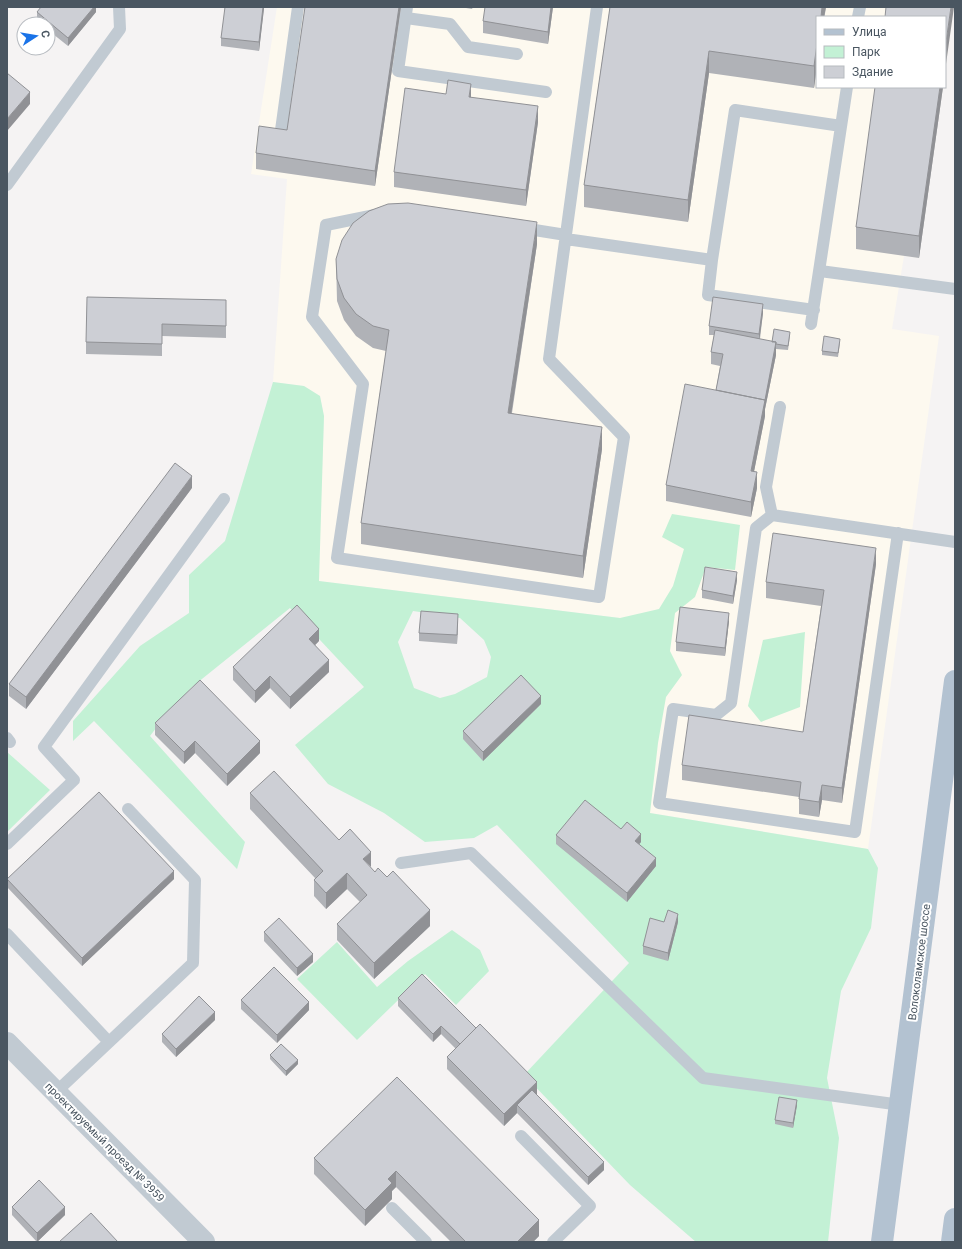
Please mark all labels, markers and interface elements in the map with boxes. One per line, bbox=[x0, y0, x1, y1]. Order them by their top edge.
north arrow bbox=[16, 16, 56, 56]
legend bbox=[816, 16, 946, 88]
text: Улица bbox=[852, 25, 887, 39]
text: С bbox=[38, 29, 52, 39]
text: Парк bbox=[852, 45, 881, 59]
text: Здание bbox=[852, 65, 893, 79]
street label: Волоколамское шоссе bbox=[906, 903, 933, 1021]
street label: проектируемый проезд № 3959 bbox=[42, 1080, 167, 1205]

